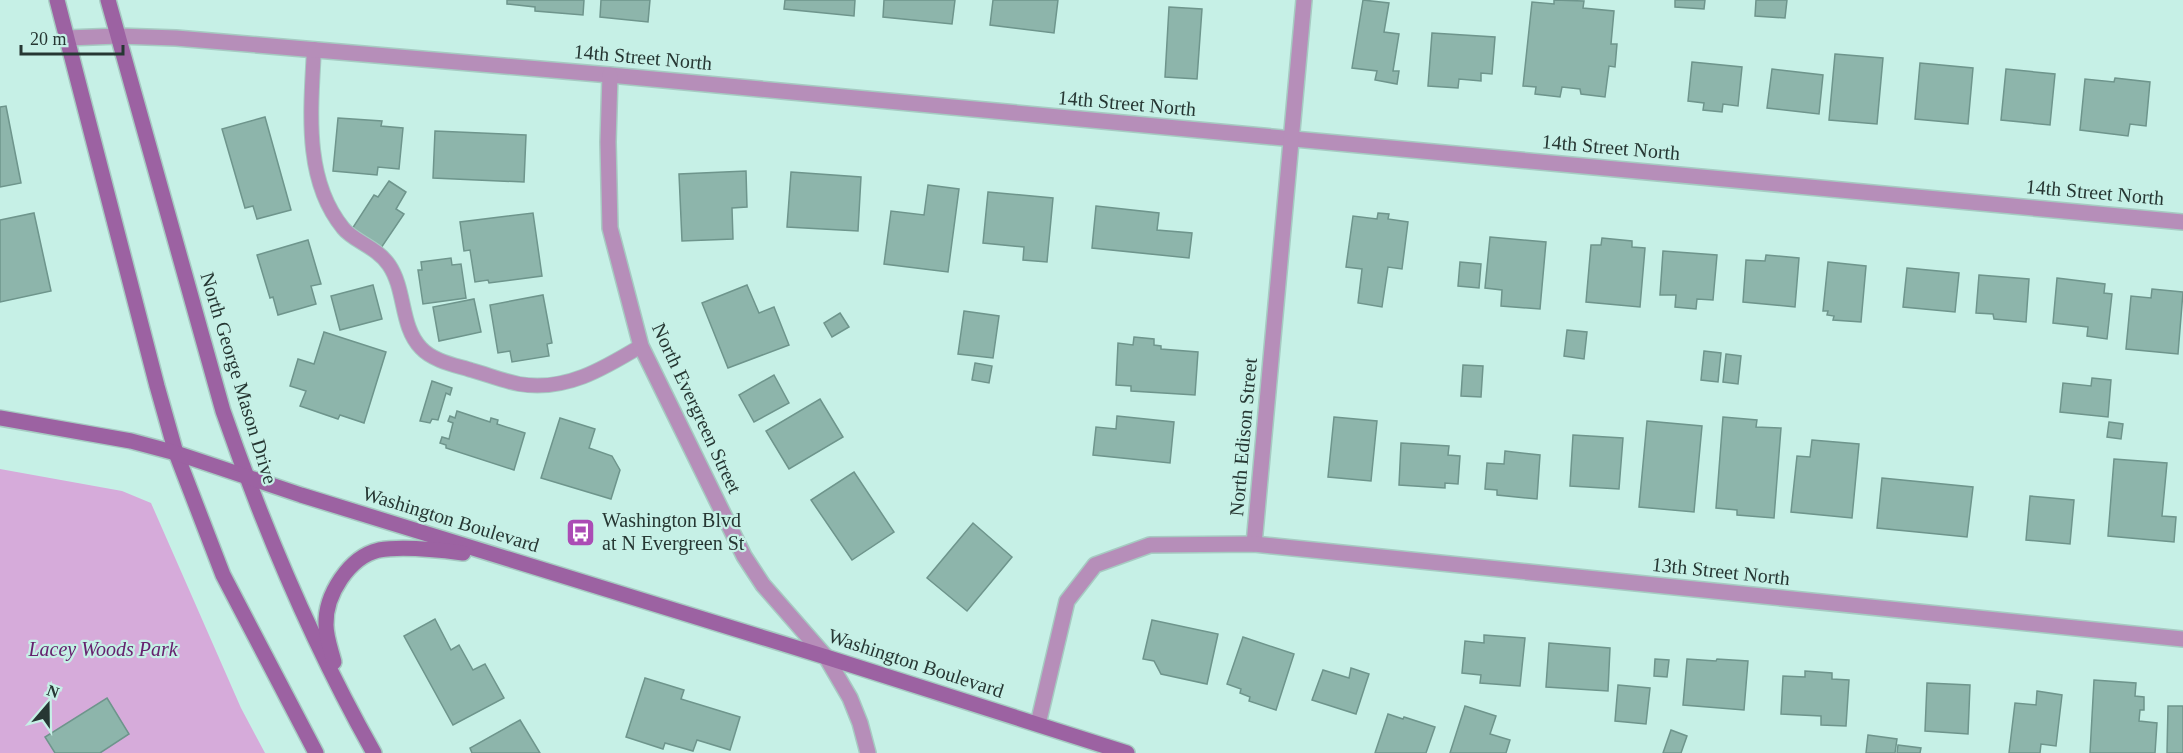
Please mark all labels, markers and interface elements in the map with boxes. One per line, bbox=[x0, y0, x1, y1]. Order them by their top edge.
scale bar bbox=[21, 18, 123, 56]
text: 20 m bbox=[30, 29, 67, 49]
street label: 14th Street North bbox=[573, 40, 713, 74]
street label: 14th Street North bbox=[1057, 86, 1197, 120]
street label: 14th Street North bbox=[1541, 130, 1681, 164]
street label: 14th Street North bbox=[2025, 175, 2165, 209]
street label: North George Mason Drive bbox=[195, 270, 282, 487]
street label: North Evergreen Street bbox=[647, 319, 746, 497]
street label: North Edison Street bbox=[1225, 356, 1261, 517]
street label: Washington Boulevard bbox=[360, 482, 542, 557]
place label: Washington Blvd at N Evergreen St bbox=[602, 509, 745, 555]
bus stop icon: Washington Blvd at N Evergreen St bbox=[565, 516, 597, 548]
street label: 13th Street North bbox=[1651, 553, 1791, 589]
street label: Washington Boulevard bbox=[825, 624, 1007, 703]
park label: Lacey Woods Park bbox=[27, 638, 179, 661]
north arrow bbox=[18, 675, 78, 735]
text: N bbox=[45, 681, 62, 701]

